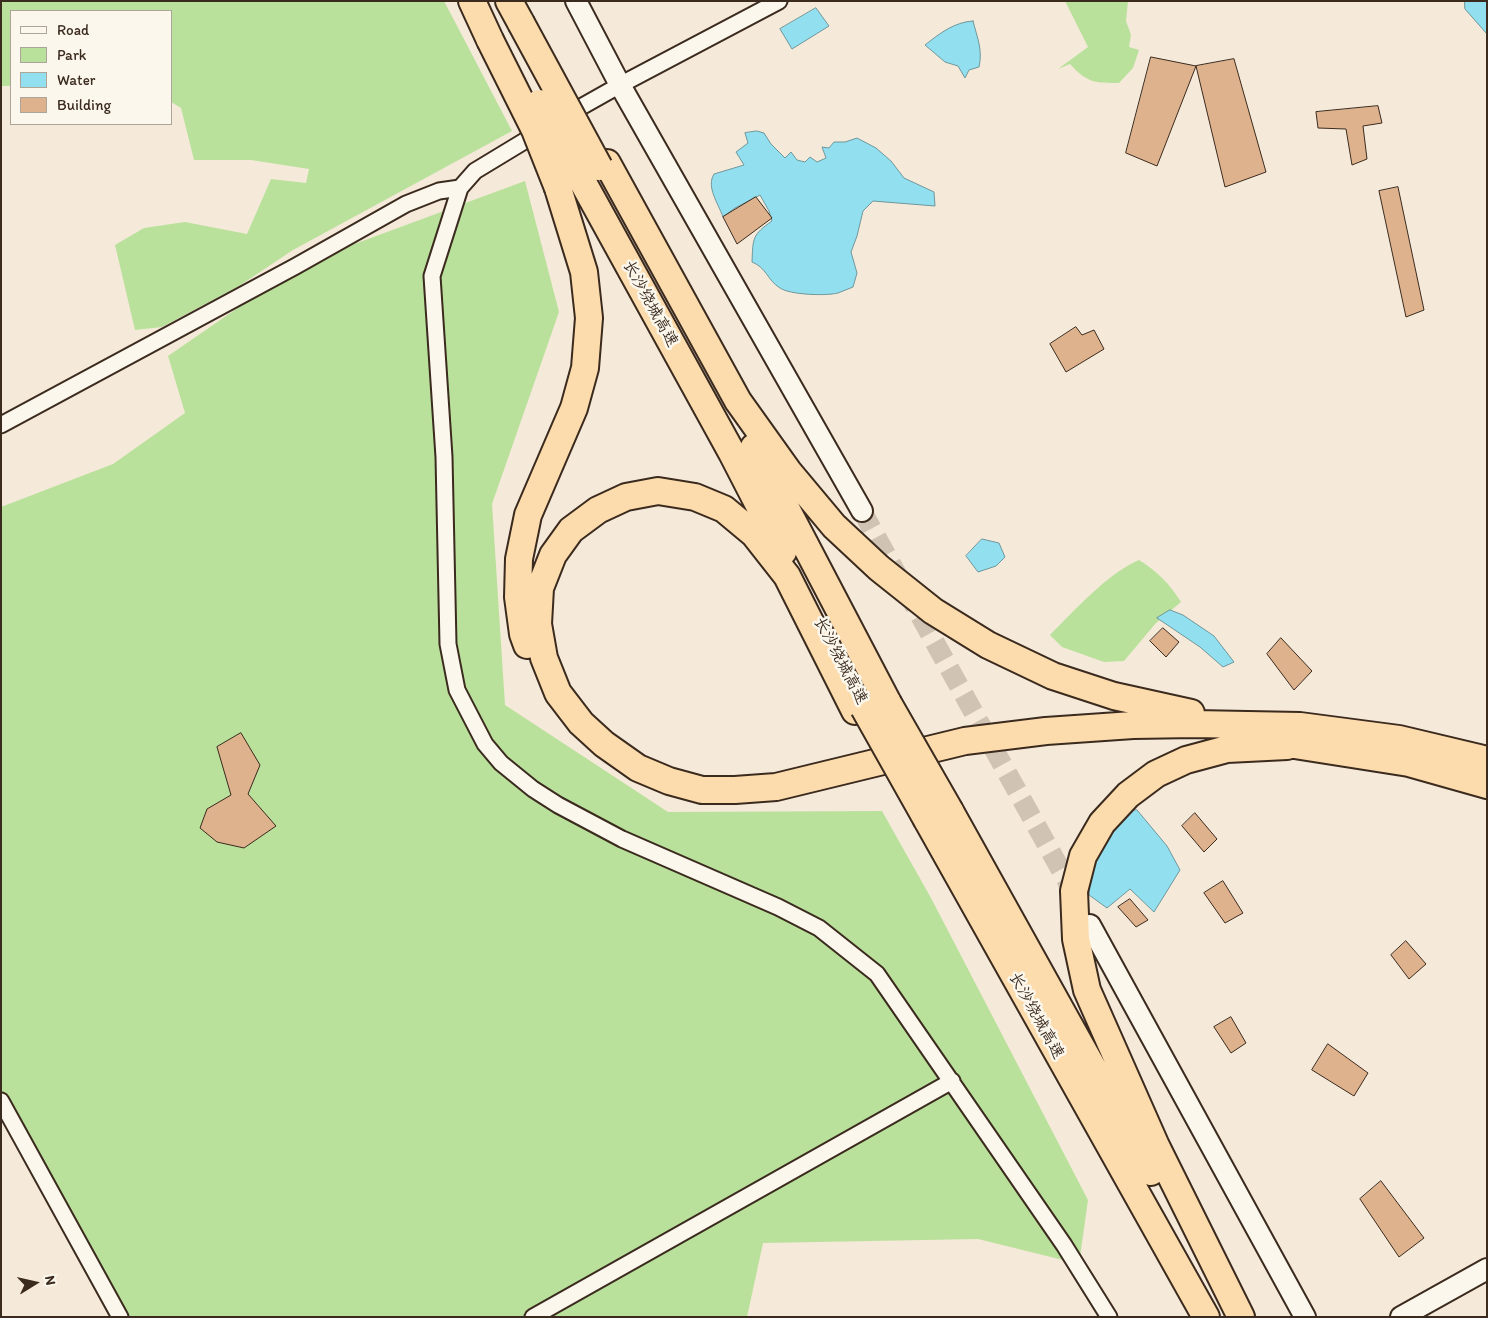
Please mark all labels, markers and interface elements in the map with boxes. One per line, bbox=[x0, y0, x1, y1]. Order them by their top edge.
legend bbox=[10, 10, 172, 125]
text: Road bbox=[57, 21, 89, 39]
text: Park bbox=[57, 46, 87, 64]
text: Water bbox=[57, 71, 95, 89]
text: Building bbox=[57, 96, 111, 114]
street label: 长沙绕城高速 bbox=[618, 257, 682, 351]
street label: 长沙绕城高速 bbox=[809, 614, 871, 708]
street label: 长沙绕城高速 bbox=[1004, 969, 1068, 1063]
north arrow bbox=[10, 1258, 60, 1308]
text: N bbox=[41, 1274, 59, 1286]

